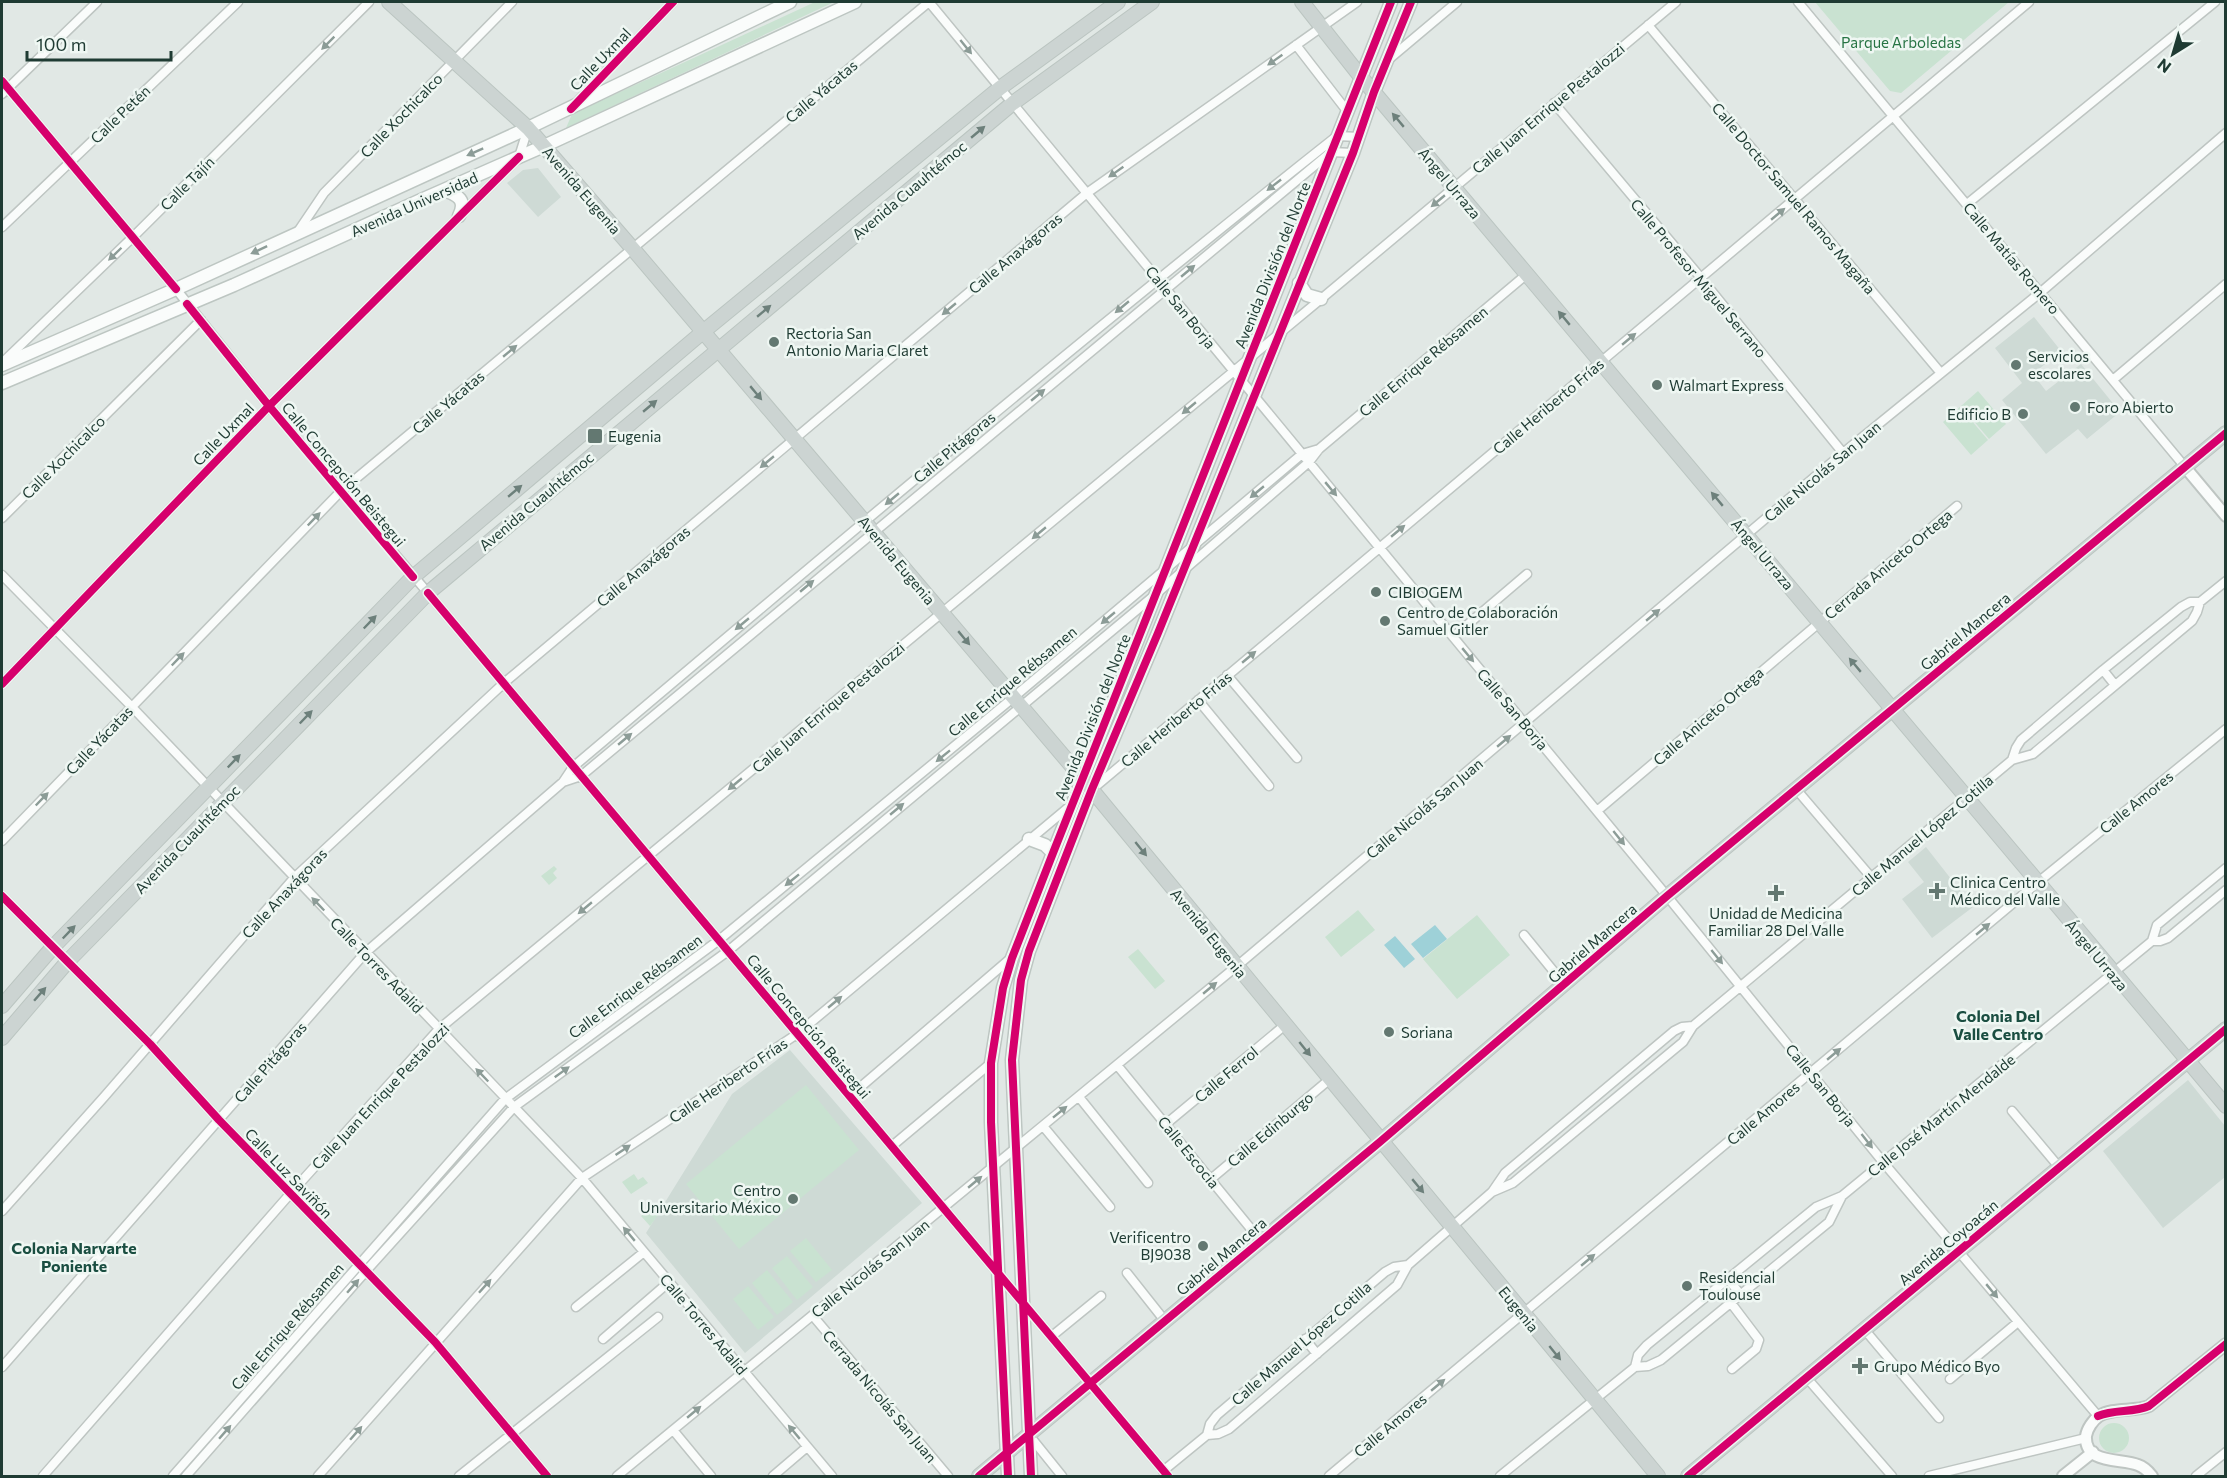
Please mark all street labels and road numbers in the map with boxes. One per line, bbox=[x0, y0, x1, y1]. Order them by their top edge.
street label: Calle Uxmal bbox=[566, 24, 634, 94]
street label: Calle Juan Enrique Pestalozzi bbox=[1468, 39, 1628, 177]
street label: Calle Yácatas bbox=[781, 55, 861, 126]
street label: Calle Xochicalco bbox=[356, 69, 446, 161]
street label: Calle Petén bbox=[86, 81, 154, 147]
street label: Calle Doctor Samuel Ramos Magaña bbox=[1709, 99, 1879, 297]
street label: Avenida Cuauhtémoc bbox=[848, 137, 970, 243]
street label: Avenida Eugenia bbox=[539, 142, 625, 238]
street label: Ángel Urraza bbox=[1415, 143, 1486, 222]
street label: Calle Tajín bbox=[156, 152, 218, 214]
street label: Avenida Universidad bbox=[348, 168, 480, 240]
street label: Avenida División del Norte bbox=[1230, 179, 1314, 351]
street label: Calle Profesor Miguel Serrano bbox=[1627, 195, 1771, 361]
street label: Calle Matías Romero bbox=[1960, 198, 2064, 318]
street label: Calle Anaxágoras bbox=[965, 209, 1066, 297]
street label: Calle San Borja bbox=[1142, 262, 1220, 352]
street label: Calle Enrique Rébsamen bbox=[1355, 302, 1491, 420]
street label: Calle Heriberto Frías bbox=[1489, 354, 1607, 458]
street label: Calle Yácatas bbox=[408, 366, 488, 437]
street label: Calle Concepción Beistegui bbox=[278, 398, 410, 550]
street label: Calle Uxmal bbox=[189, 399, 257, 469]
street label: Calle Pitágoras bbox=[909, 407, 999, 486]
street label: Calle Xochicalco bbox=[18, 412, 108, 502]
street label: Calle Nicolás San Juan bbox=[1760, 417, 1884, 525]
street label: Avenida Cuauhtémoc bbox=[475, 448, 597, 554]
street label: Cerrada Aniceto Ortega bbox=[1820, 505, 1956, 623]
street label: Avenida Eugenia bbox=[855, 512, 939, 608]
street label: Ángel Urraza bbox=[1728, 514, 1799, 593]
street label: Calle Anaxágoras bbox=[593, 522, 694, 610]
street label: Gabriel Mancera bbox=[1916, 588, 2014, 674]
street label: Calle Enrique Rébsamen bbox=[944, 622, 1080, 740]
street label: Avenida División del Norte bbox=[1050, 631, 1134, 803]
street label: Calle Juan Enrique Pestalozzi bbox=[748, 638, 908, 776]
street label: Calle Aniceto Ortega bbox=[1649, 663, 1767, 769]
street label: Calle San Borja bbox=[1474, 665, 1552, 753]
street label: Calle Heriberto Frías bbox=[1117, 667, 1235, 771]
street label: Calle Yácatas bbox=[62, 702, 136, 778]
street label: Calle Nicolás San Juan bbox=[1362, 754, 1486, 862]
street label: Calle Amores bbox=[2096, 767, 2177, 837]
street label: Calle Manuel López Cotilla bbox=[1847, 770, 1997, 900]
street label: Avenida Cuauhtémoc bbox=[131, 781, 243, 897]
street label: Calle Anaxágoras bbox=[238, 844, 330, 942]
street label: Avenida Eugenia bbox=[1167, 884, 1251, 982]
street label: Gabriel Mancera bbox=[1544, 900, 1640, 986]
street label: Calle Torres Adalid bbox=[327, 913, 427, 1017]
street label: Ángel Urraza bbox=[2062, 915, 2133, 994]
street label: Calle Enrique Rébsamen bbox=[565, 930, 705, 1042]
street label: Calle Concepción Beistegui bbox=[743, 950, 875, 1102]
street label: Calle Pitágoras bbox=[230, 1018, 310, 1106]
street label: Calle Juan Enrique Pestalozzi bbox=[308, 1019, 452, 1173]
street label: Calle Heriberto Frías bbox=[665, 1034, 791, 1126]
street label: Calle San Borja bbox=[1782, 1040, 1860, 1130]
street label: Calle Ferrol bbox=[1191, 1042, 1261, 1106]
street label: Calle José Martín Mendalde bbox=[1864, 1050, 2018, 1180]
street label: Calle Amores bbox=[1723, 1077, 1803, 1149]
street label: Calle Edinburgo bbox=[1223, 1088, 1317, 1170]
street label: Calle Escocia bbox=[1154, 1112, 1224, 1192]
street label: Calle Luz Saviñón bbox=[242, 1124, 336, 1222]
street label: Avenida Coyoacán bbox=[1895, 1195, 2001, 1289]
street label: Gabriel Mancera bbox=[1172, 1213, 1270, 1299]
street label: Calle Nicolás San Juan bbox=[807, 1215, 933, 1321]
street label: Calle Enrique Rébsamen bbox=[227, 1259, 347, 1393]
street label: Calle Torres Adalid bbox=[657, 1270, 751, 1378]
street label: Calle Manuel López Cotilla bbox=[1227, 1277, 1375, 1409]
street label: Eugenia bbox=[1495, 1283, 1543, 1335]
street label: Cerrada Nicolás San Juan bbox=[819, 1326, 941, 1466]
street label: Calle Amores bbox=[1350, 1389, 1430, 1461]

